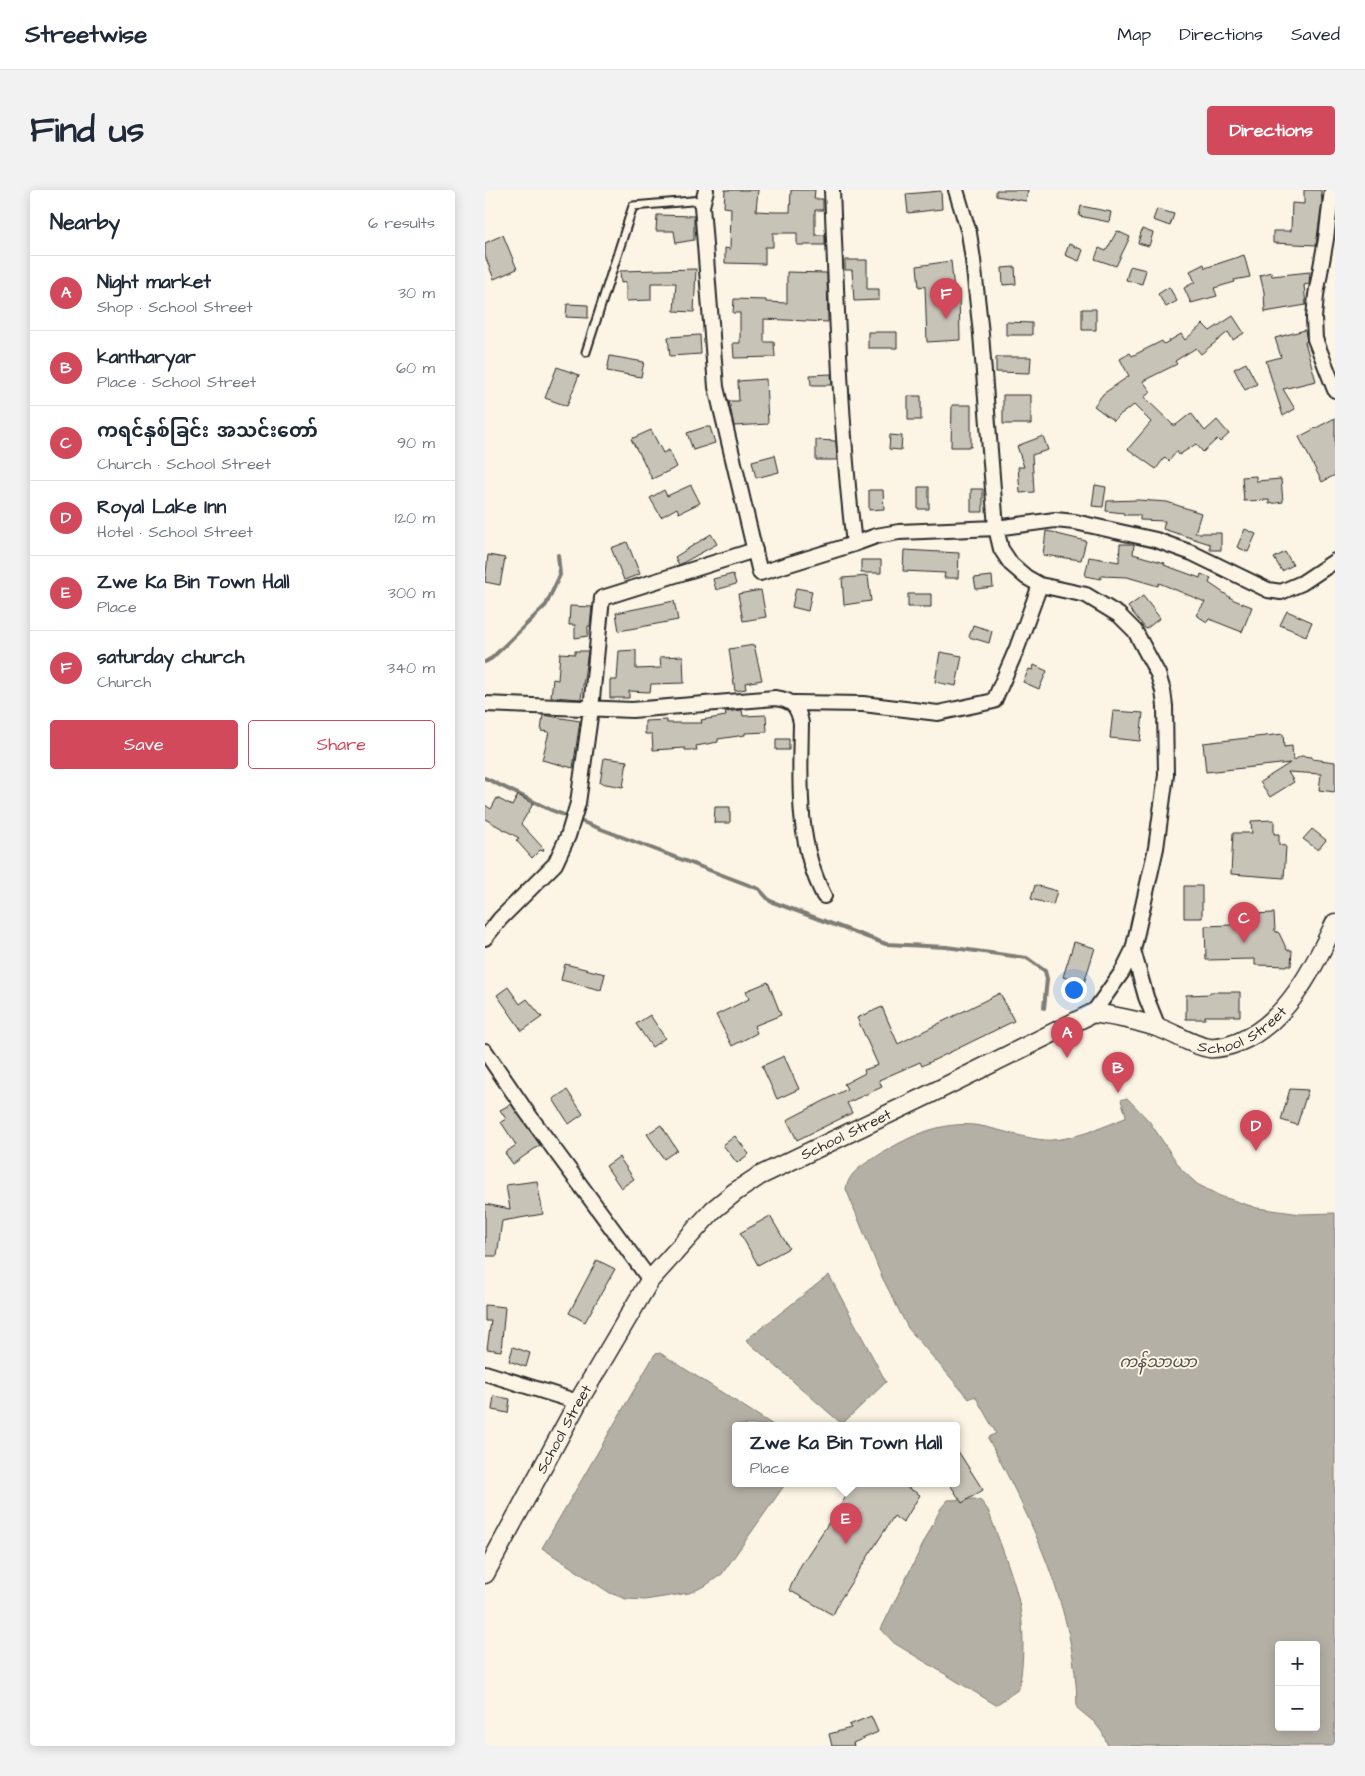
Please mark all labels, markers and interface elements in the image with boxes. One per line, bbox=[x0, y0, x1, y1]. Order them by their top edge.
text: Streetwise bbox=[25, 18, 147, 52]
text: Map bbox=[1117, 22, 1151, 47]
text: Directions bbox=[1179, 22, 1263, 47]
text: Saved bbox=[1291, 22, 1340, 47]
text: Find us bbox=[30, 106, 144, 155]
button: Directions bbox=[1207, 106, 1335, 155]
text: Nearby bbox=[50, 208, 120, 237]
text: 6 results bbox=[368, 212, 435, 234]
text: Night market bbox=[97, 269, 211, 296]
pin: F bbox=[930, 278, 962, 319]
text: A bbox=[61, 282, 71, 304]
text: 30 m bbox=[398, 282, 435, 304]
text: Shop · School Street bbox=[97, 296, 253, 318]
text: kantharyar bbox=[97, 344, 196, 371]
text: B bbox=[60, 357, 72, 379]
text: 60 m bbox=[396, 357, 435, 379]
text: Place · School Street bbox=[97, 371, 256, 393]
text: ကရင်နှစ်ခြင်း အသင်းတော် bbox=[97, 418, 318, 445]
text: C bbox=[60, 432, 72, 454]
text: 90 m bbox=[397, 432, 435, 454]
text: Church · School Street bbox=[97, 453, 271, 475]
text: Royal Lake Inn bbox=[97, 494, 226, 521]
text: D bbox=[61, 507, 71, 529]
text: 120 m bbox=[395, 507, 435, 529]
text: Hotel · School Street bbox=[97, 521, 253, 543]
text: Zwe Ka Bin Town Hall bbox=[97, 569, 290, 596]
text: E bbox=[61, 582, 71, 604]
text: 300 m bbox=[388, 582, 435, 604]
text: Place bbox=[97, 596, 137, 618]
text: saturday church bbox=[97, 644, 244, 671]
text: F bbox=[60, 657, 72, 679]
text: 340 m bbox=[387, 657, 435, 679]
text: Church bbox=[97, 671, 151, 693]
button: Save bbox=[50, 720, 238, 769]
button: Share bbox=[248, 720, 435, 769]
pin: C bbox=[1228, 902, 1260, 943]
your location bbox=[1061, 977, 1087, 1003]
street label: School Street bbox=[1195, 1002, 1291, 1059]
pin: A bbox=[1051, 1017, 1083, 1058]
pin: B bbox=[1102, 1052, 1134, 1093]
street label: School Street bbox=[797, 1104, 895, 1165]
pin: D bbox=[1240, 1110, 1272, 1151]
water label: ကန်သာယာ bbox=[1119, 1350, 1198, 1375]
street label: School Street bbox=[531, 1381, 596, 1477]
popup bbox=[732, 1422, 960, 1487]
text: Zwe Ka Bin Town Hall bbox=[750, 1430, 942, 1457]
text: Place bbox=[750, 1457, 789, 1479]
pin: E bbox=[830, 1503, 862, 1544]
map controls bbox=[1275, 1641, 1320, 1731]
button: + bbox=[1275, 1641, 1320, 1686]
button: − bbox=[1275, 1686, 1320, 1731]

